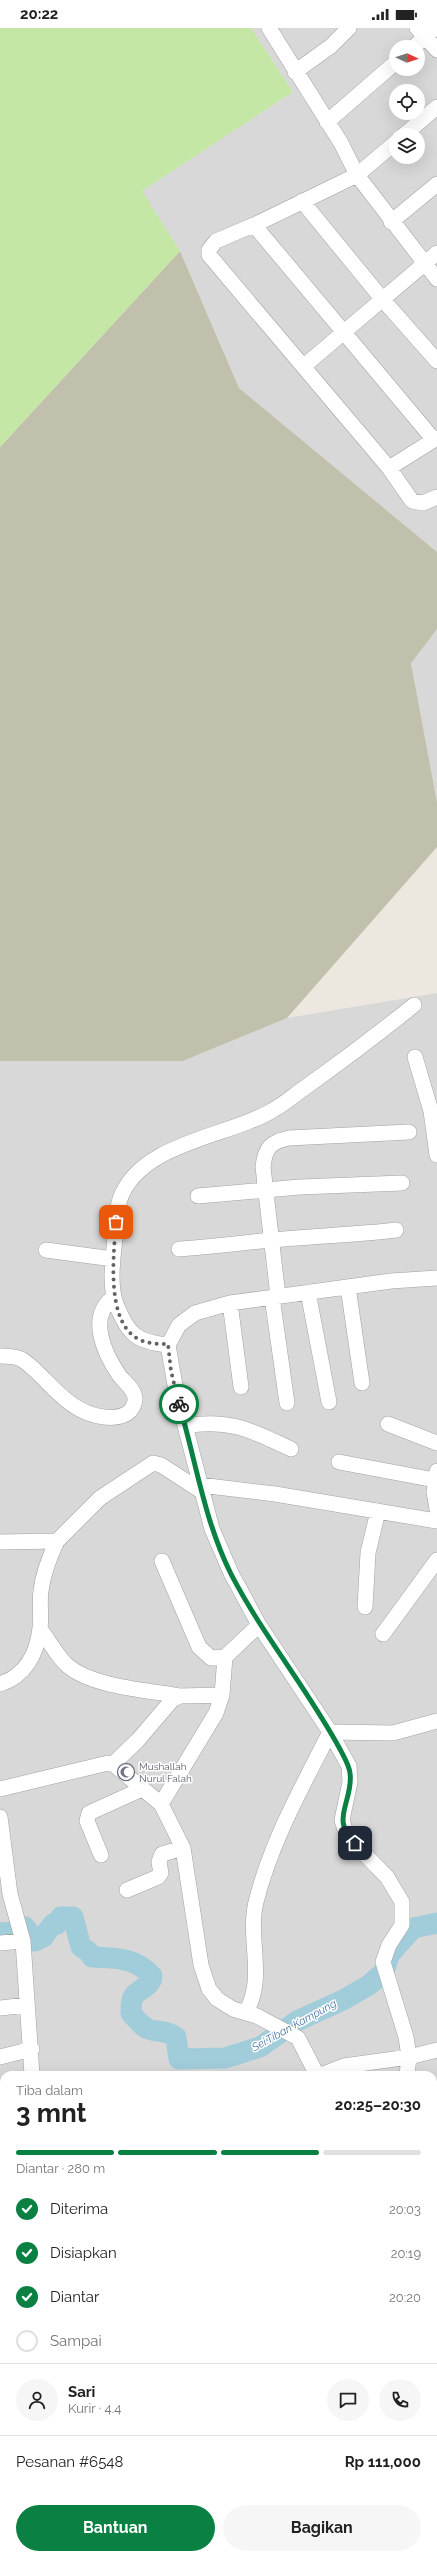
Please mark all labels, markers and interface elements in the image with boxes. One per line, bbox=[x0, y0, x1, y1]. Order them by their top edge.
text: 20:22 bbox=[20, 5, 58, 23]
north arrow bbox=[389, 40, 425, 76]
map controls bbox=[389, 40, 425, 164]
button: locate bbox=[389, 84, 425, 120]
button: layers bbox=[389, 128, 425, 164]
pin bbox=[99, 1205, 133, 1239]
icon: bag bbox=[105, 1211, 127, 1233]
courier bbox=[159, 1384, 199, 1424]
icon: bike bbox=[168, 1393, 190, 1415]
place label: Mushallah Nurul Falah bbox=[139, 1761, 192, 1784]
mosque icon: Mushallah Nurul Falah bbox=[116, 1762, 136, 1782]
pin bbox=[338, 1826, 372, 1860]
icon: home bbox=[344, 1832, 366, 1854]
water label: Sei.Tiban Kampung bbox=[249, 1997, 339, 2055]
text: Tiba dalam bbox=[16, 2083, 83, 2098]
text: 20:25–20:30 bbox=[335, 2096, 421, 2114]
text: 3 mnt bbox=[16, 2098, 87, 2128]
text: Diantar · 280 m bbox=[16, 2161, 105, 2176]
icon: check bbox=[16, 2198, 38, 2220]
text: Diterima bbox=[50, 2200, 108, 2218]
text: 20:03 bbox=[389, 2202, 421, 2217]
icon: check bbox=[16, 2242, 38, 2264]
text: Disiapkan bbox=[50, 2244, 117, 2262]
text: 20:19 bbox=[391, 2246, 421, 2261]
icon: check bbox=[16, 2286, 38, 2308]
text: Diantar bbox=[50, 2288, 99, 2306]
text: 20:20 bbox=[389, 2290, 421, 2305]
text: Sampai bbox=[50, 2332, 102, 2350]
button: person bbox=[16, 2379, 58, 2421]
button: chat bbox=[327, 2379, 369, 2421]
button: phone bbox=[379, 2379, 421, 2421]
text: Sari bbox=[68, 2383, 95, 2401]
text: Kurir · 4.4 bbox=[68, 2401, 121, 2416]
text: Pesanan #6548 bbox=[16, 2453, 123, 2471]
text: Rp 111,000 bbox=[345, 2453, 421, 2471]
button: Bantuan bbox=[16, 2505, 215, 2551]
button: Bagikan bbox=[223, 2505, 421, 2551]

